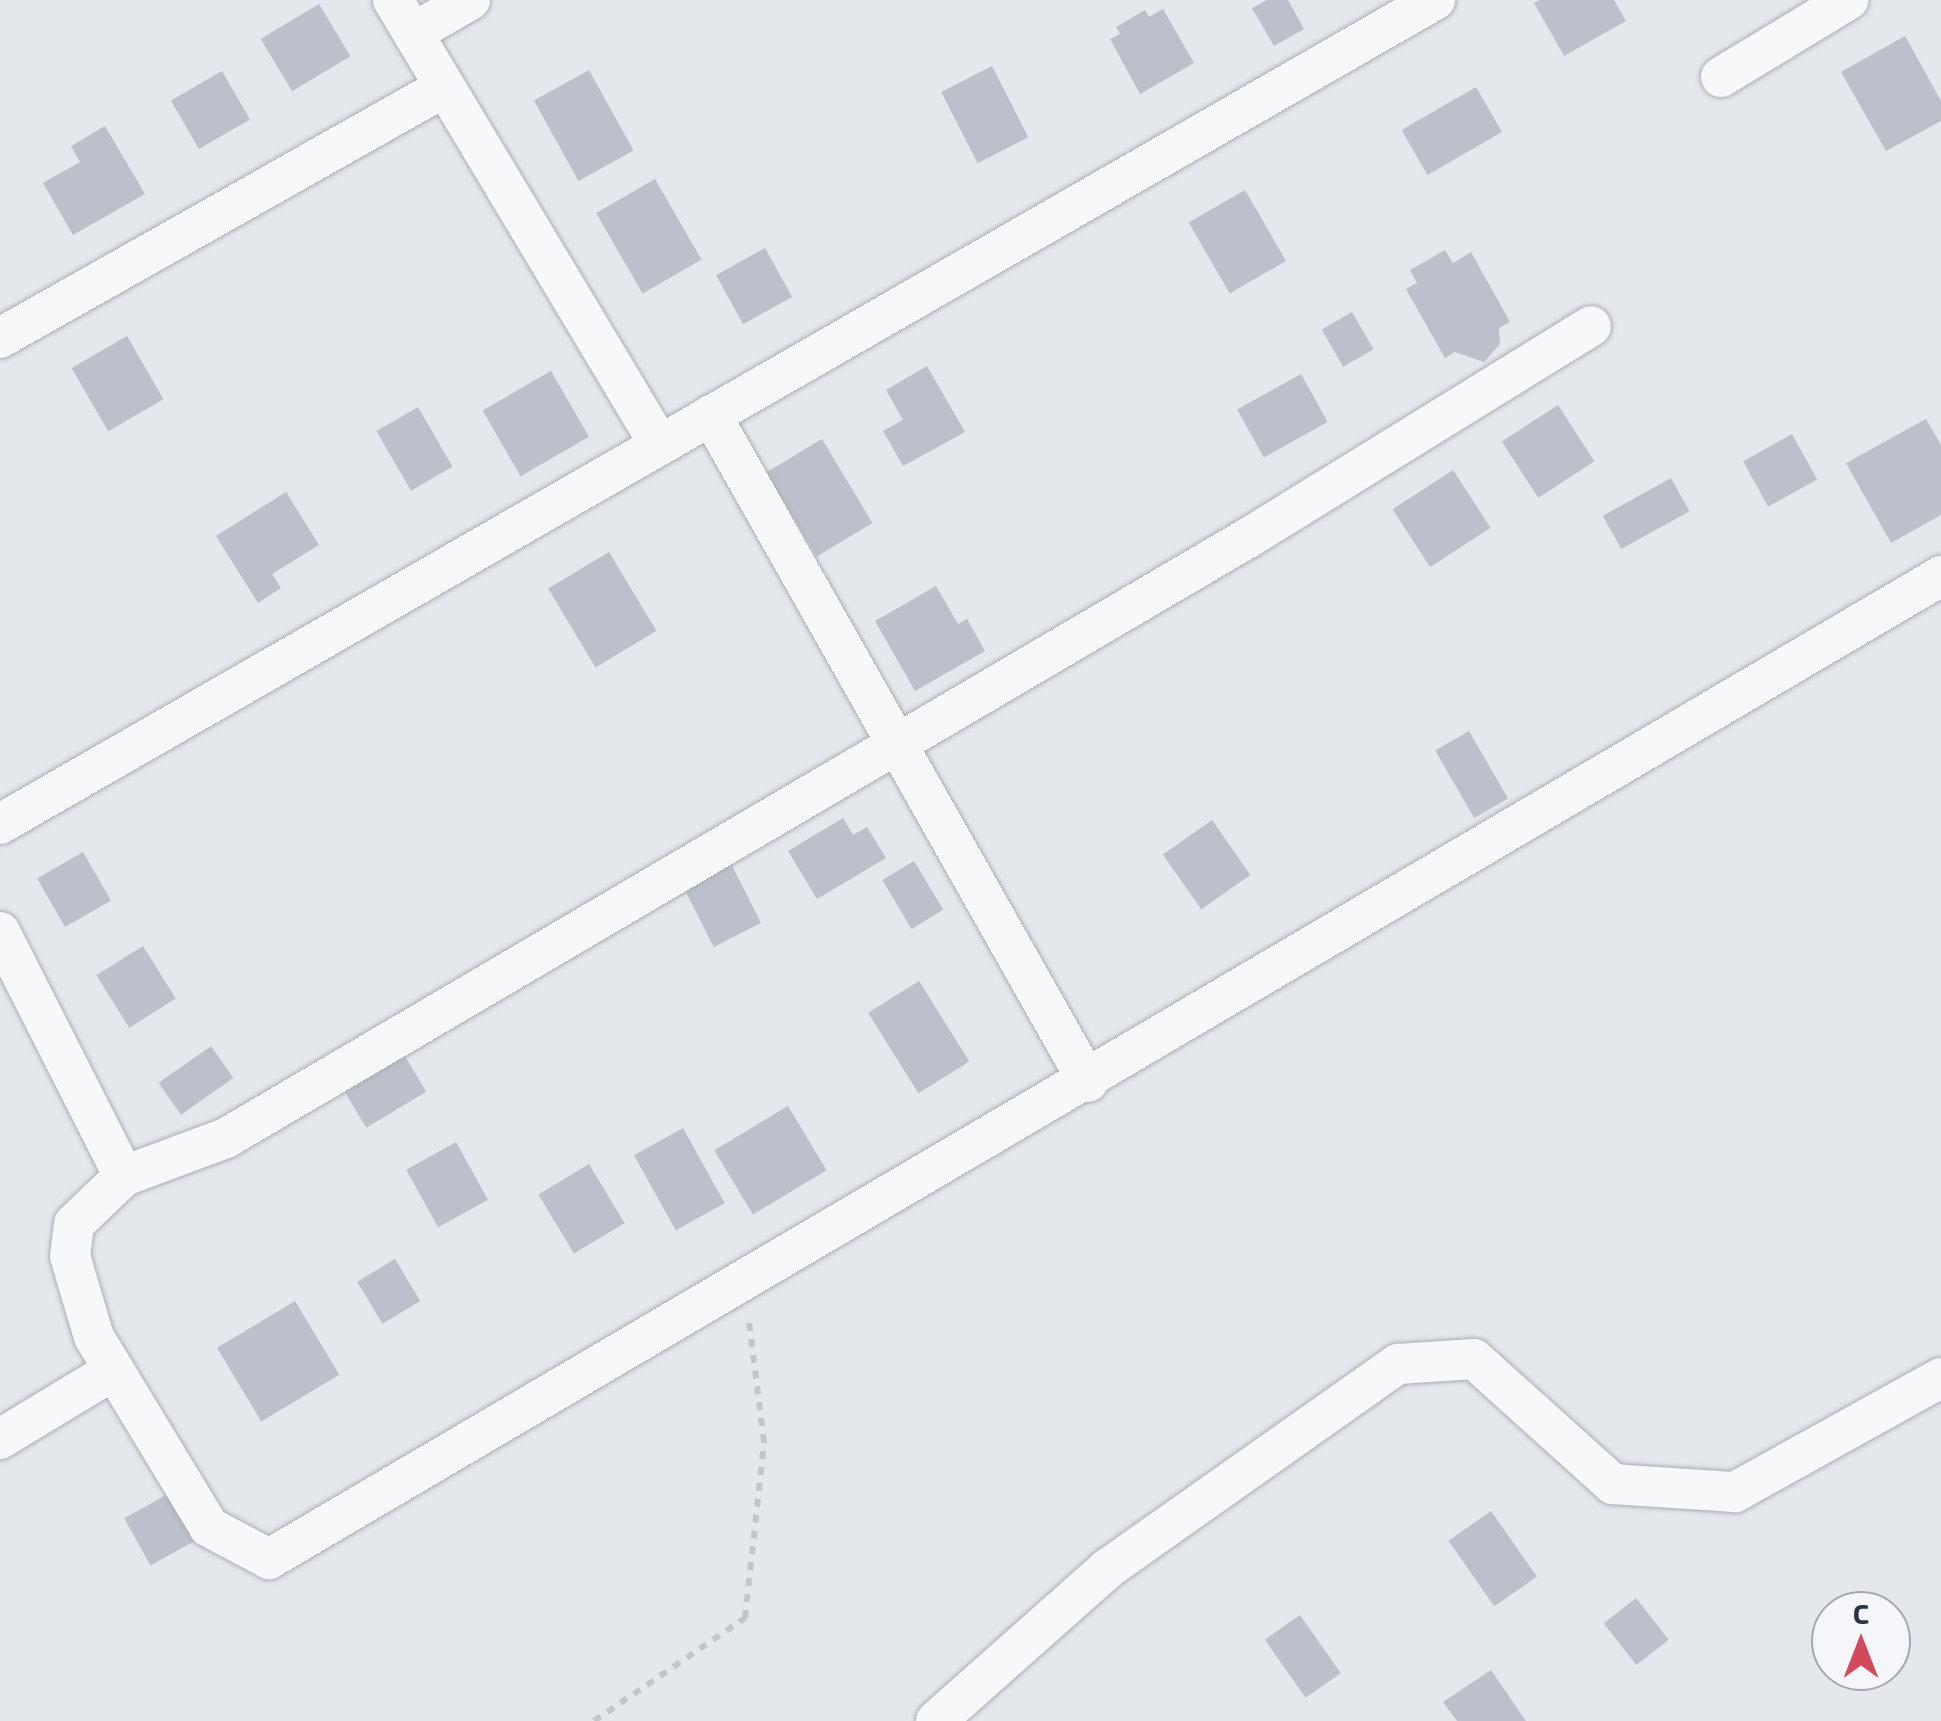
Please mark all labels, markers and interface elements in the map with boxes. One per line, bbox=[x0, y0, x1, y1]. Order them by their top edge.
north arrow bbox=[1811, 1591, 1911, 1691]
text: С bbox=[1853, 1596, 1869, 1630]

